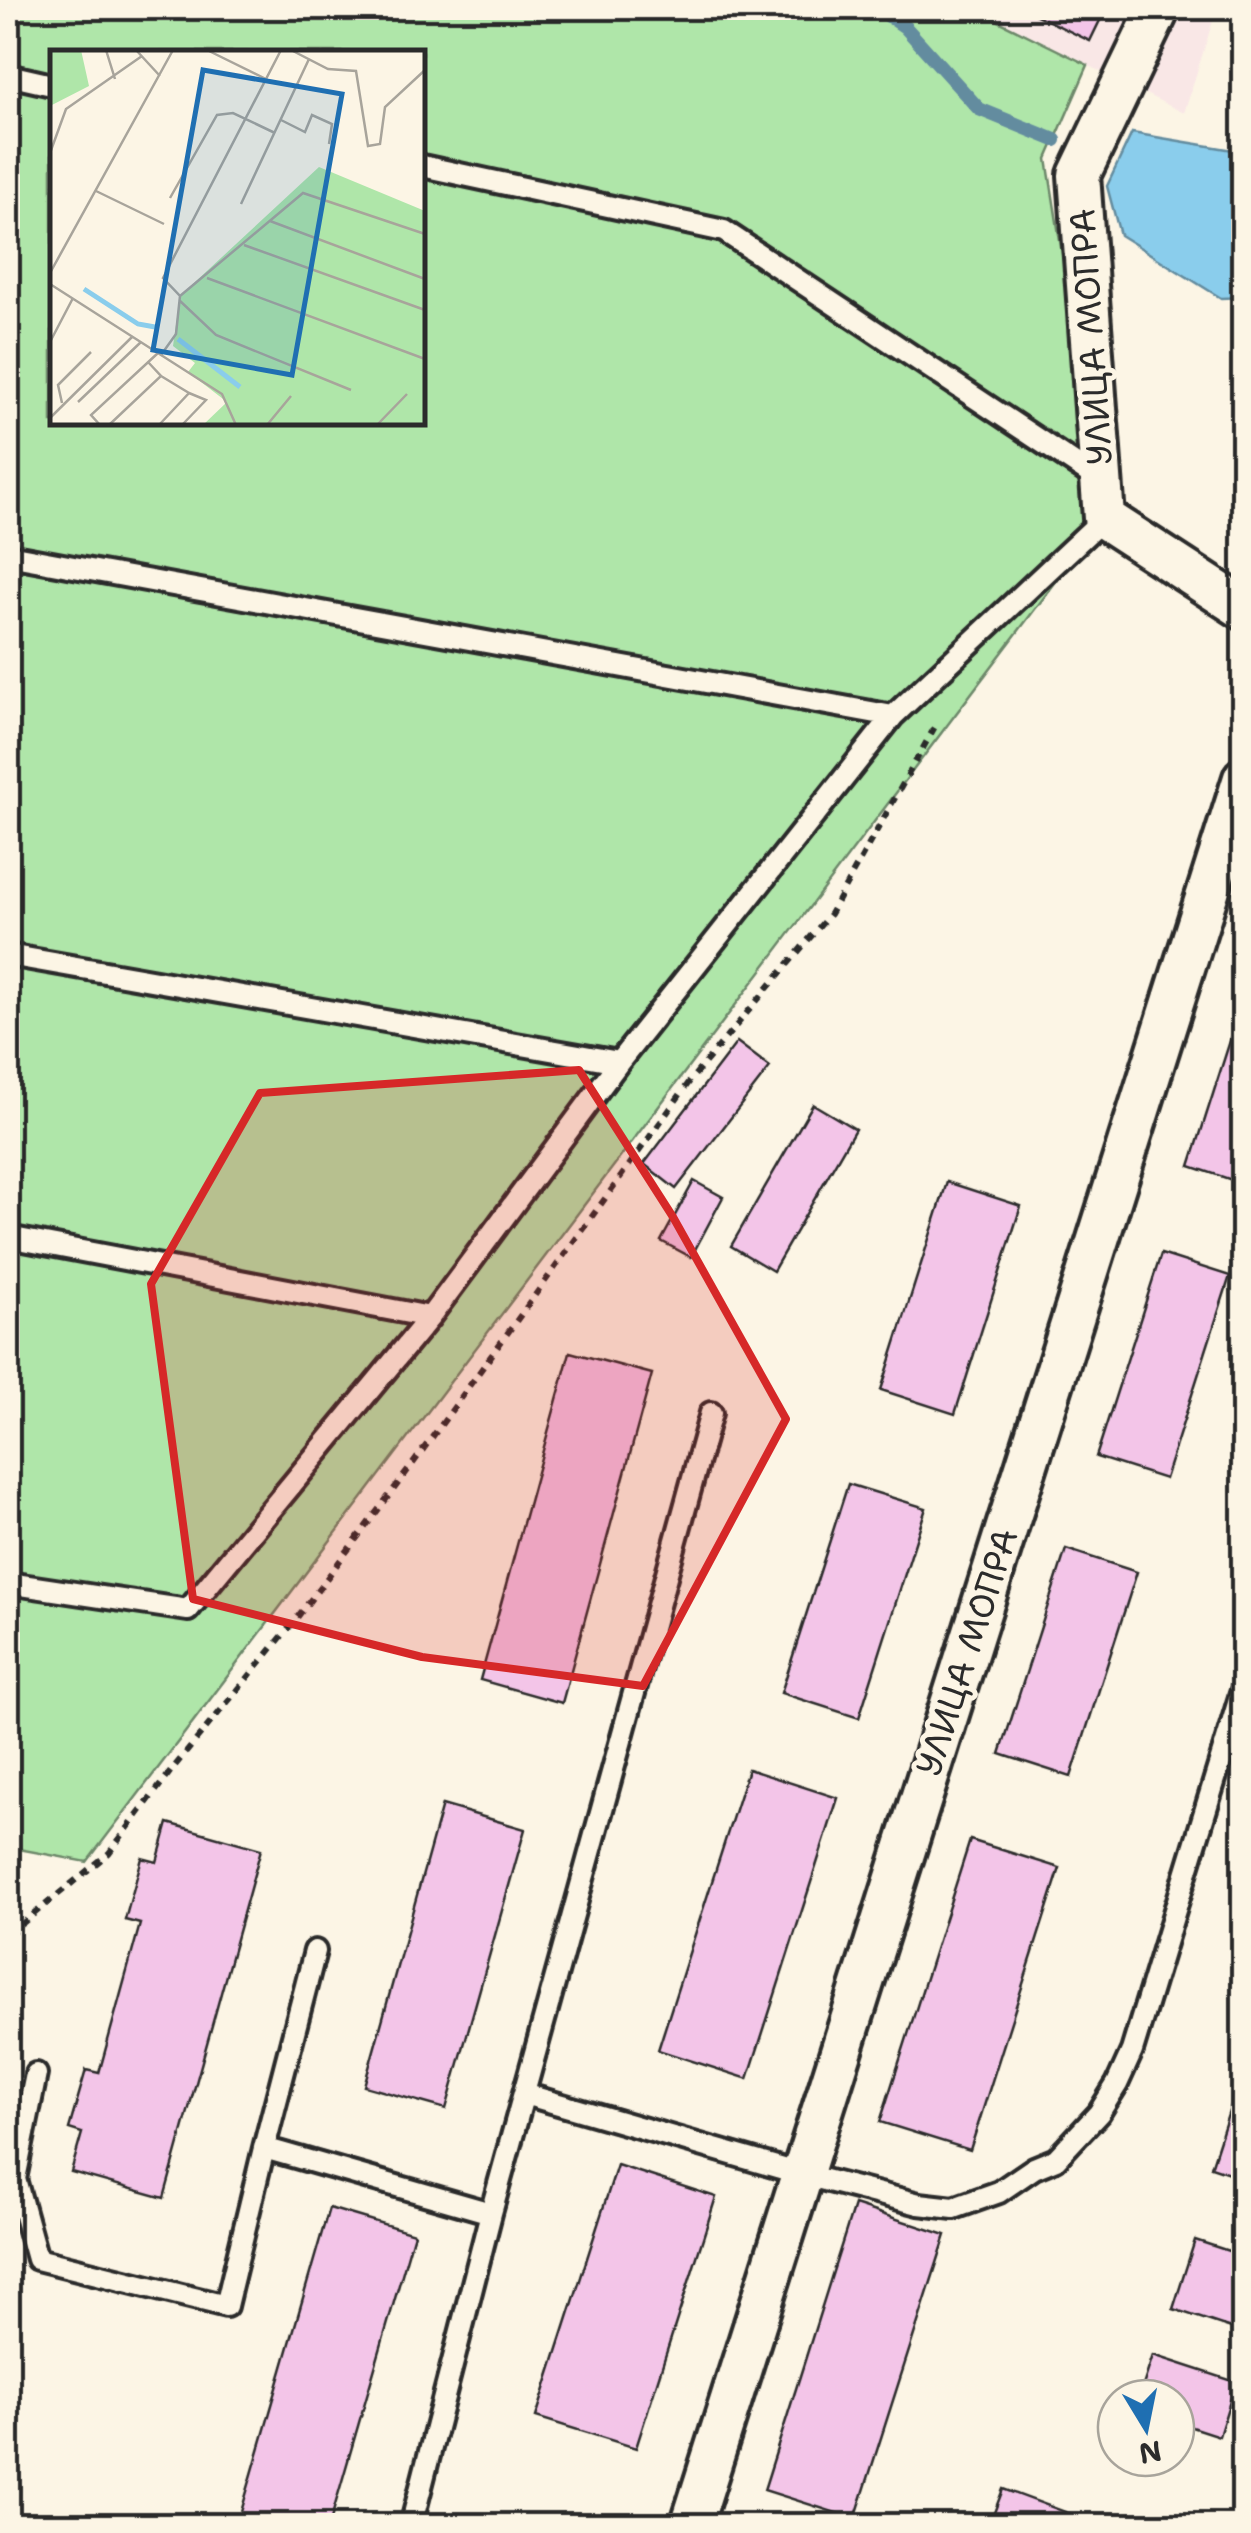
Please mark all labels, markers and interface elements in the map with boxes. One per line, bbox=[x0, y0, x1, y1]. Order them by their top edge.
inset map bbox=[50, 50, 425, 425]
street label: УЛИЦА МОПРА bbox=[1058, 207, 1123, 467]
street label: УЛИЦА МОПРА bbox=[904, 1522, 1029, 1782]
north arrow bbox=[1096, 2378, 1196, 2478]
text: N bbox=[1136, 2432, 1165, 2473]

